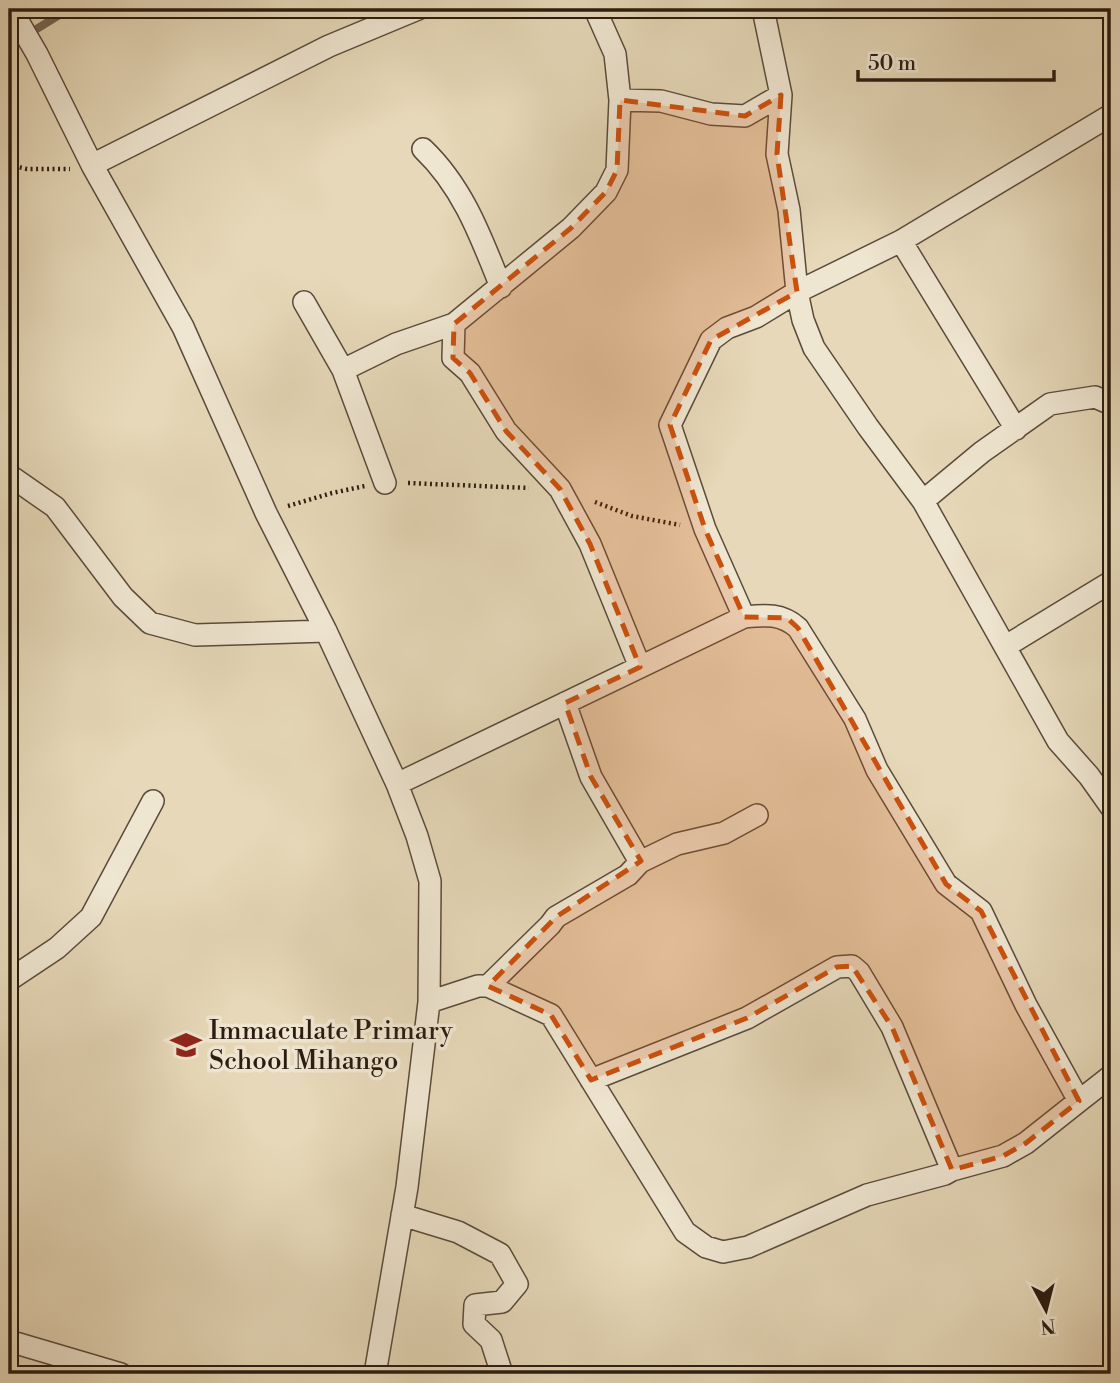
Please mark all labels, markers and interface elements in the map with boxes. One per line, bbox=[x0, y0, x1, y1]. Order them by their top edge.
scale bar bbox=[858, 38, 1054, 82]
text: 50 m bbox=[868, 51, 916, 77]
place label: Immaculate Primary School Mihango bbox=[209, 1015, 453, 1077]
school or university icon: Immaculate Primary School Mihango bbox=[169, 1028, 203, 1062]
north arrow bbox=[1012, 1274, 1082, 1344]
text: N bbox=[1039, 1313, 1057, 1339]

